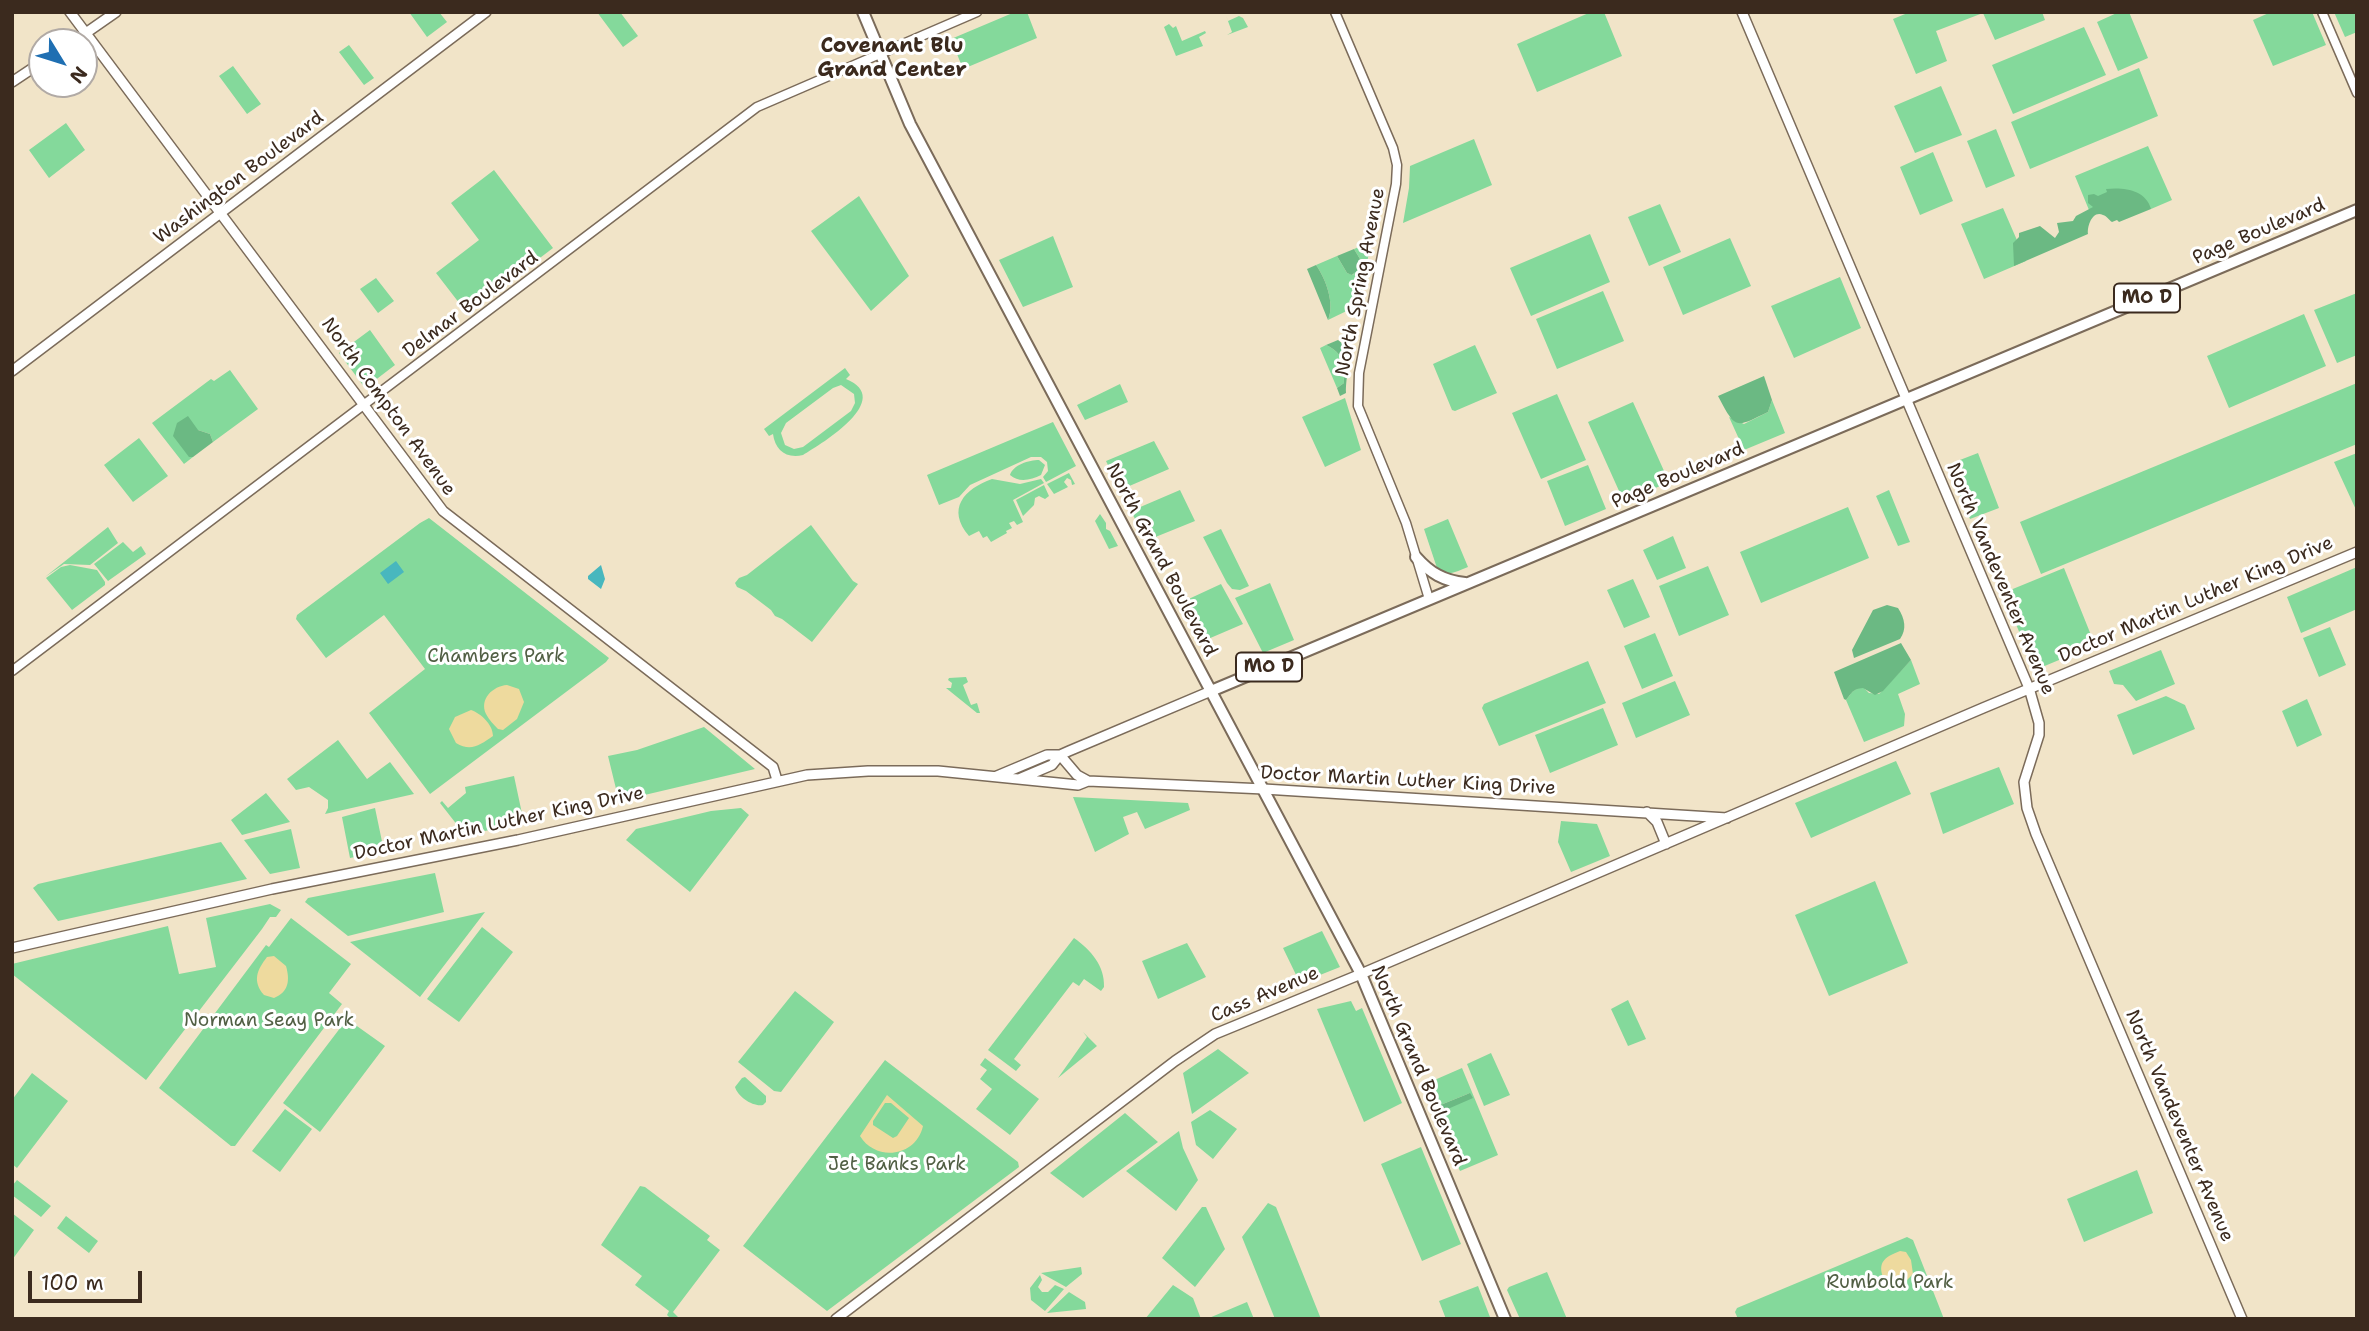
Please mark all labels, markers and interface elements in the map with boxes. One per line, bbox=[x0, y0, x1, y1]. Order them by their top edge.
north arrow bbox=[28, 28, 98, 98]
district label: Covenant Blu Grand Center bbox=[817, 34, 967, 84]
text: N bbox=[64, 61, 93, 89]
street label: Washington Boulevard bbox=[150, 107, 328, 249]
street label: North Spring Avenue bbox=[1332, 186, 1390, 378]
street label: Page Boulevard bbox=[2189, 194, 2329, 270]
street label: Delmar Boulevard bbox=[399, 247, 543, 363]
road number: MO D bbox=[2114, 284, 2180, 312]
street label: North Compton Avenue bbox=[316, 314, 460, 500]
street label: Page Boulevard bbox=[1608, 438, 1748, 514]
street label: North Grand Boulevard bbox=[1100, 459, 1222, 661]
street label: North Vandeventer Avenue bbox=[1941, 460, 2059, 698]
street label: Doctor Martin Luther King Drive bbox=[2055, 532, 2337, 668]
park label: Chambers Park bbox=[427, 646, 565, 668]
road number: MO D bbox=[1236, 652, 1302, 682]
street label: Doctor Martin Luther King Drive bbox=[1260, 762, 1556, 800]
street label: Doctor Martin Luther King Drive bbox=[352, 782, 646, 866]
street label: Cass Avenue bbox=[1208, 962, 1322, 1028]
street label: North Grand Boulevard bbox=[1365, 962, 1471, 1170]
street label: North Vandeventer Avenue bbox=[2120, 1007, 2238, 1245]
park label: Norman Seay Park bbox=[184, 1010, 354, 1032]
park label: Jet Banks Park bbox=[828, 1154, 966, 1176]
scale bar bbox=[32, 1258, 145, 1302]
text: 100 m bbox=[41, 1269, 104, 1297]
park label: Rumbold Park bbox=[1826, 1272, 1954, 1294]

